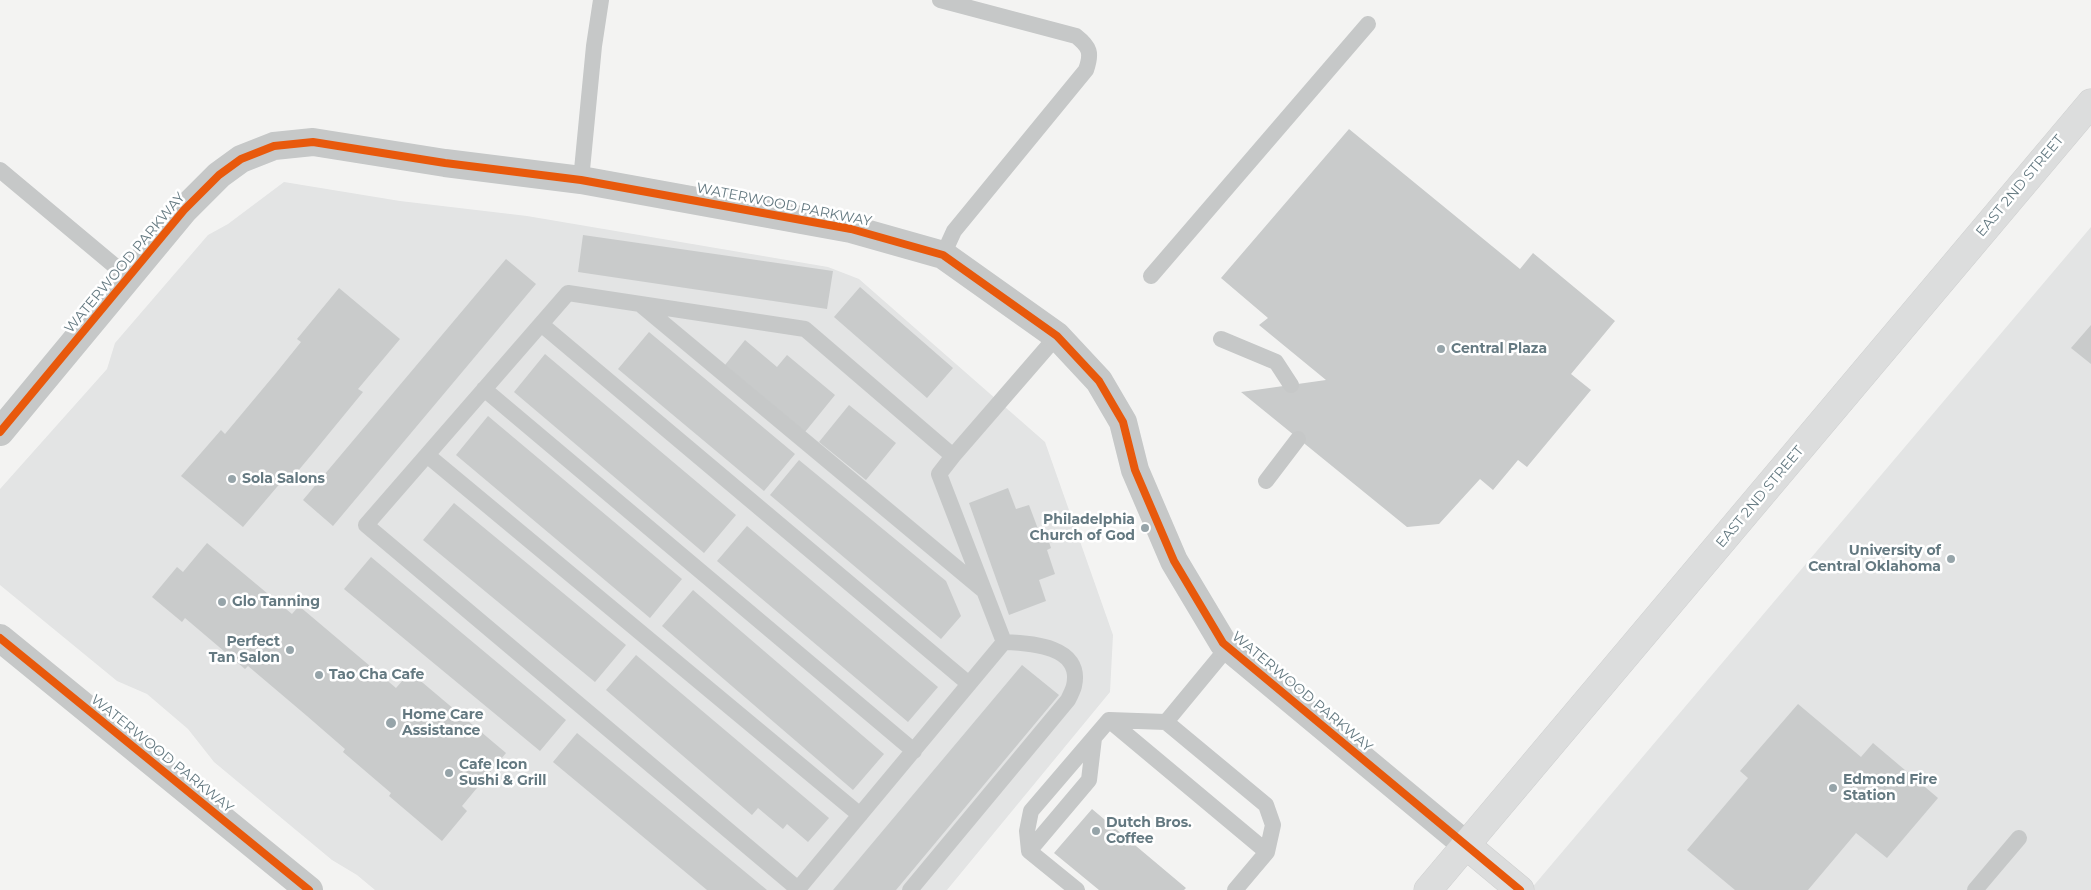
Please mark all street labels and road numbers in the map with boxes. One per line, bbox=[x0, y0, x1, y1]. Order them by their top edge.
street label: EAST 2ND STREET bbox=[1973, 132, 2067, 240]
street label: WATERWOOD PARKWAY bbox=[695, 180, 873, 230]
street label: WATERWOOD PARKWAY bbox=[61, 189, 189, 337]
street label: EAST 2ND STREET bbox=[1713, 443, 1807, 551]
street label: WATERWOOD PARKWAY bbox=[1228, 628, 1376, 756]
street label: WATERWOOD PARKWAY bbox=[87, 691, 237, 817]

